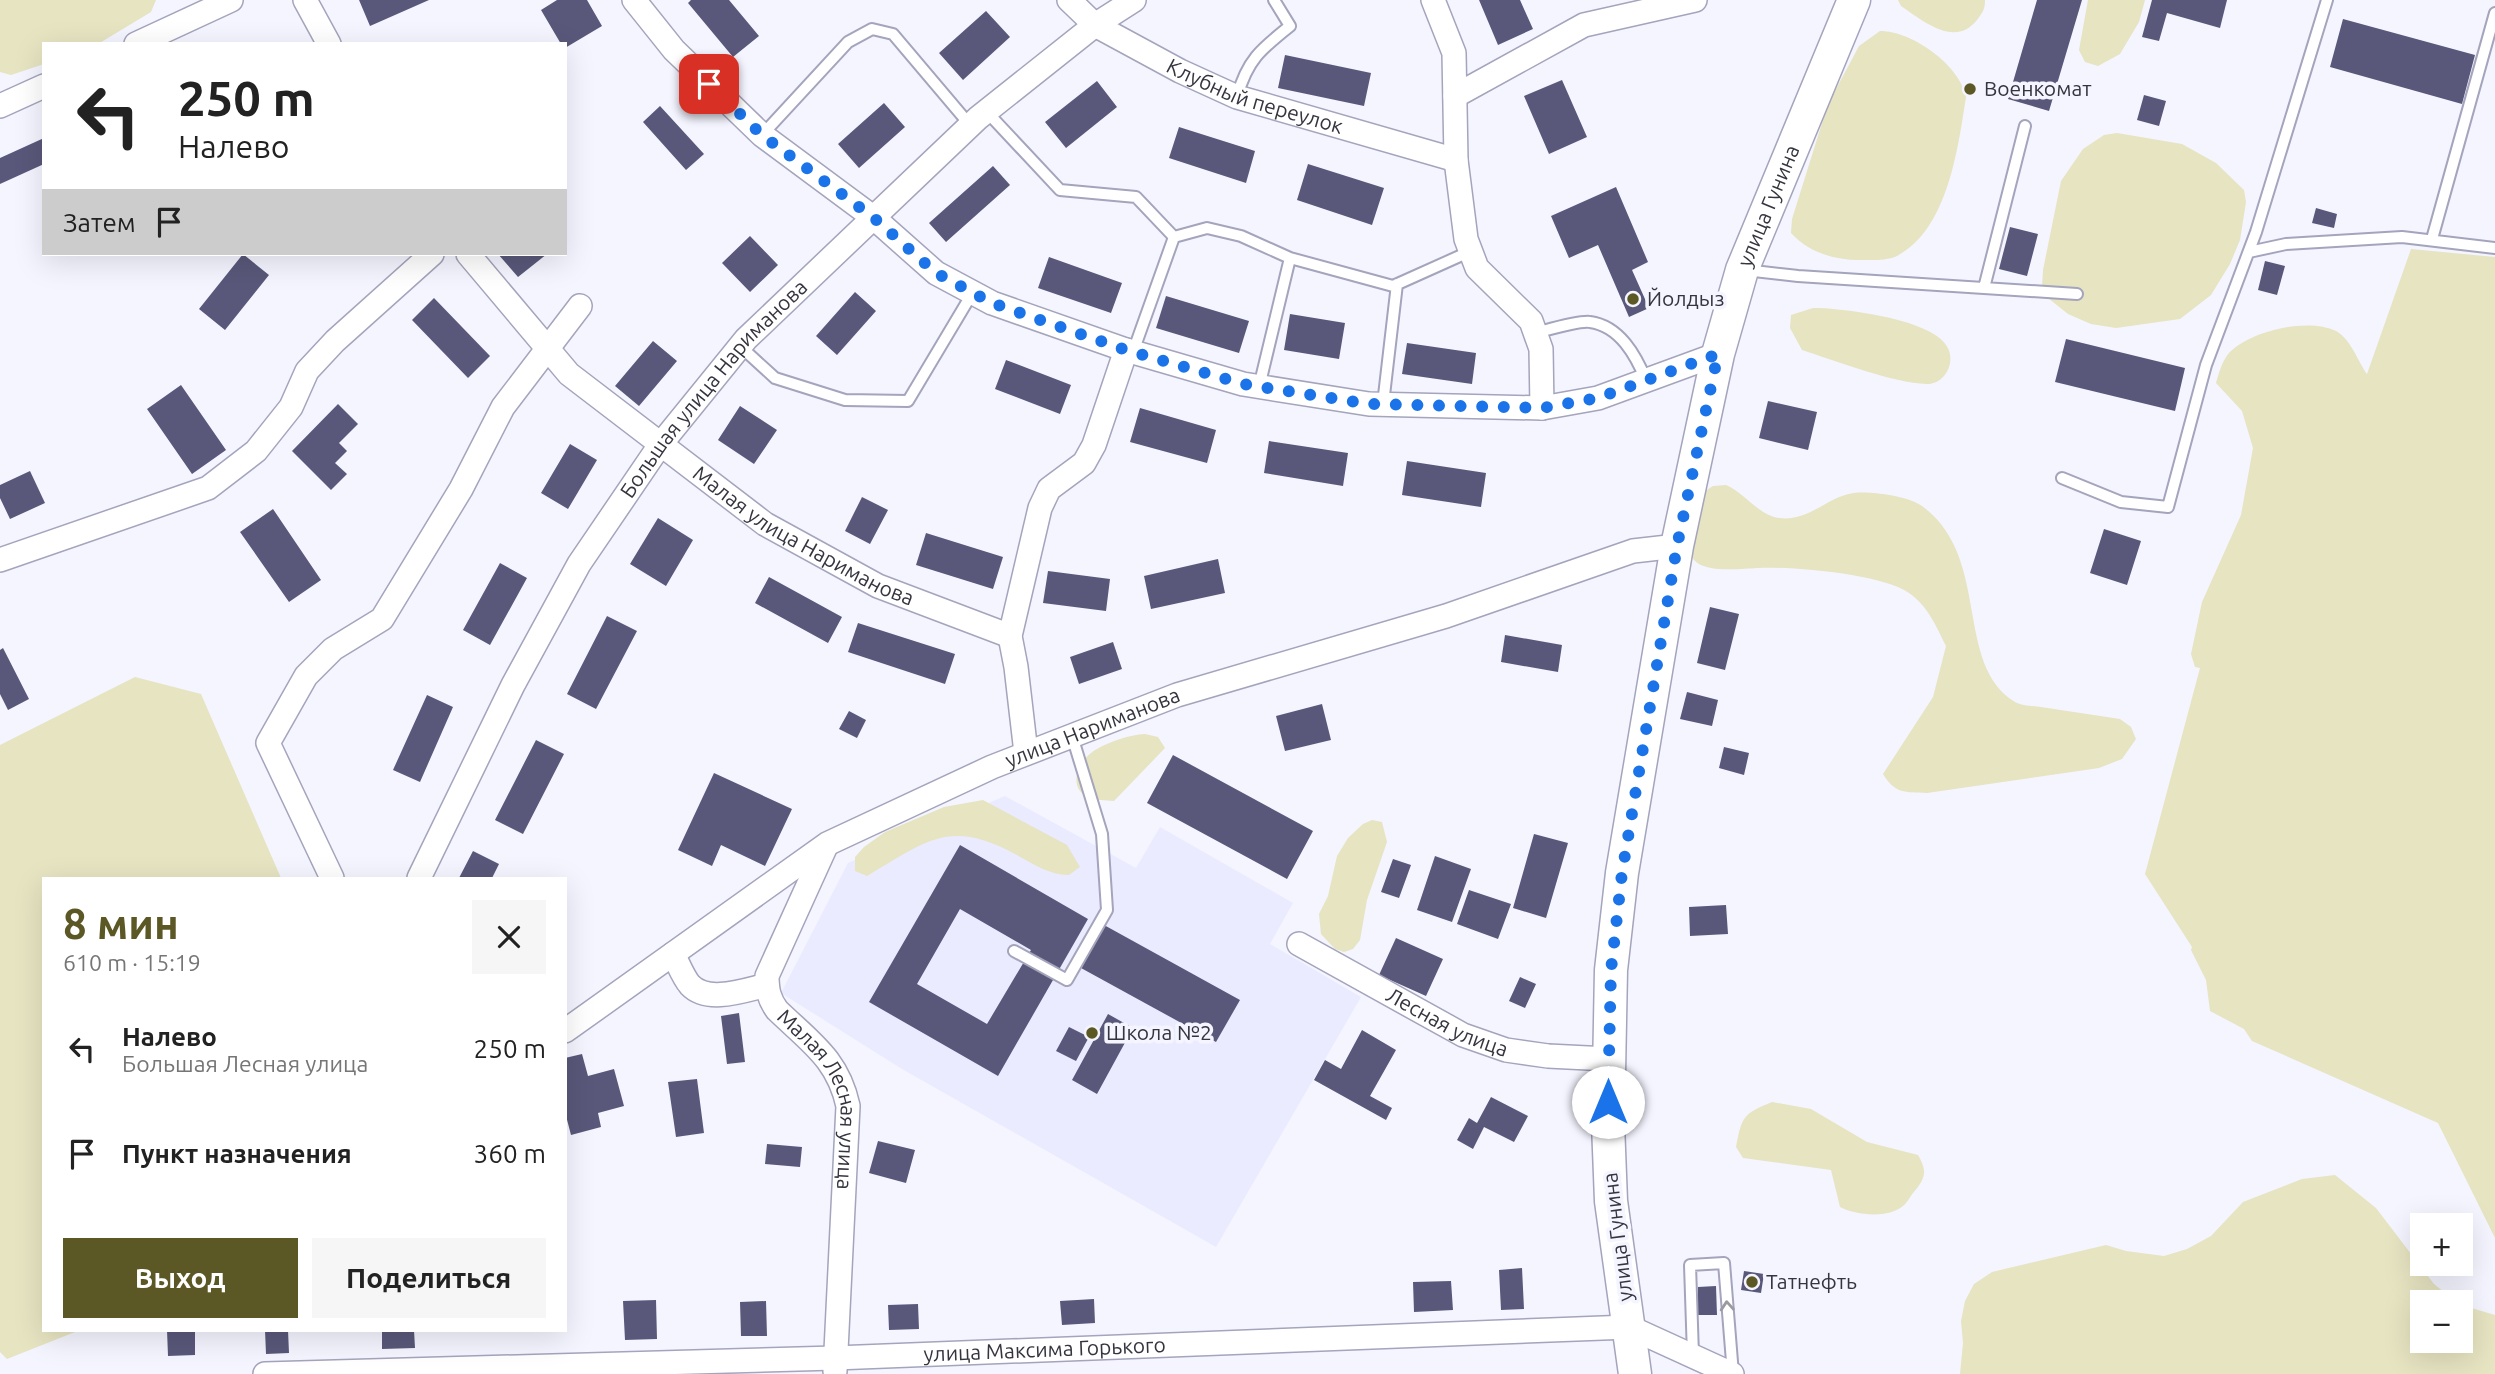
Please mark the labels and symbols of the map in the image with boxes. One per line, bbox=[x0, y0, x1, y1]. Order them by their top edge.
street label: Клубный переулок bbox=[1163, 53, 1346, 138]
pin bbox=[679, 54, 739, 114]
place label: Военкомат bbox=[1984, 76, 2092, 100]
marker: Военкомат bbox=[1962, 81, 1978, 97]
street label: улица Гунина bbox=[1732, 141, 1804, 270]
street label: Большая улица Нариманова bbox=[615, 274, 812, 502]
place label: Йолдыз bbox=[1647, 286, 1725, 310]
marker: Йолдыз bbox=[1625, 291, 1641, 307]
street label: Малая улица Нариманова bbox=[689, 460, 918, 610]
street label: улица Нариманова bbox=[1002, 682, 1183, 772]
street label: Лесная улица bbox=[1383, 982, 1511, 1061]
street label: Малая Лесная улица bbox=[773, 1004, 861, 1190]
place label: Школа №2 bbox=[1106, 1020, 1212, 1044]
marker: Школа №2 bbox=[1084, 1025, 1100, 1041]
position arrow bbox=[1571, 1065, 1645, 1139]
street label: улица Гунина bbox=[1597, 1171, 1637, 1303]
place label: Татнефть bbox=[1766, 1269, 1857, 1293]
marker: Татнефть bbox=[1744, 1274, 1760, 1290]
one-way arrow bbox=[1720, 1300, 1735, 1311]
street label: улица Максима Горького bbox=[923, 1332, 1166, 1366]

